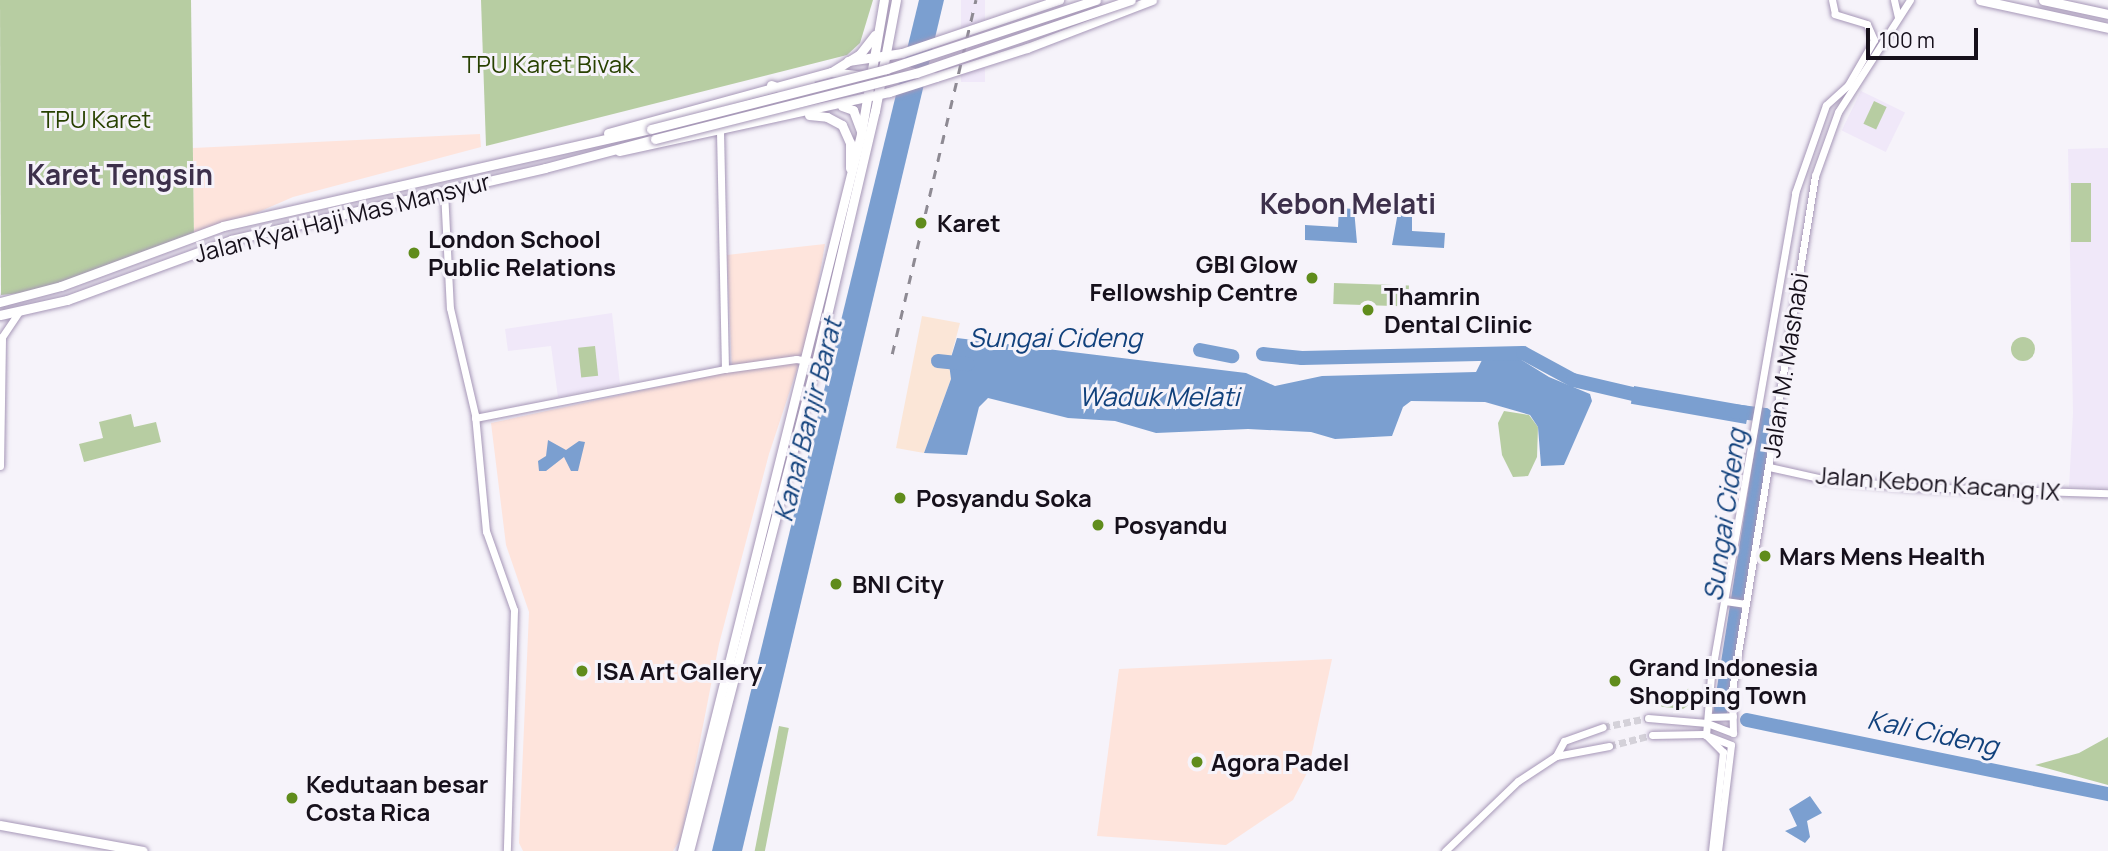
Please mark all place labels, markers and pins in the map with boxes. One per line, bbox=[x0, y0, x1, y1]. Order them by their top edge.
place label: Karet bbox=[937, 209, 1001, 237]
marker: Karet bbox=[911, 213, 931, 233]
place label: London School Public Relations bbox=[428, 225, 616, 281]
marker: London School Public Relations bbox=[406, 245, 422, 261]
place label: GBI Glow Fellowship Centre bbox=[1089, 250, 1298, 306]
marker: GBI Glow Fellowship Centre bbox=[1304, 270, 1320, 286]
place label: Thamrin Dental Clinic bbox=[1384, 282, 1532, 338]
marker: Thamrin Dental Clinic bbox=[1358, 300, 1378, 320]
place label: Posyandu Soka bbox=[916, 484, 1092, 512]
marker: Posyandu Soka bbox=[890, 488, 910, 508]
place label: Posyandu bbox=[1114, 511, 1228, 539]
marker: Posyandu bbox=[1088, 515, 1108, 535]
place label: Mars Mens Health bbox=[1779, 542, 1985, 570]
marker: Mars Mens Health bbox=[1757, 548, 1773, 564]
place label: BNI City bbox=[852, 570, 944, 598]
marker: BNI City bbox=[826, 574, 846, 594]
place label: Grand Indonesia Shopping Town bbox=[1629, 653, 1818, 709]
place label: ISA Art Gallery bbox=[596, 657, 762, 685]
marker: ISA Art Gallery bbox=[574, 663, 590, 679]
marker: Grand Indonesia Shopping Town bbox=[1607, 673, 1623, 689]
place label: Agora Padel bbox=[1211, 748, 1349, 776]
marker: Agora Padel bbox=[1189, 754, 1205, 770]
place label: Kedutaan besar Costa Rica bbox=[306, 770, 488, 826]
marker: Kedutaan besar Costa Rica bbox=[284, 790, 300, 806]

